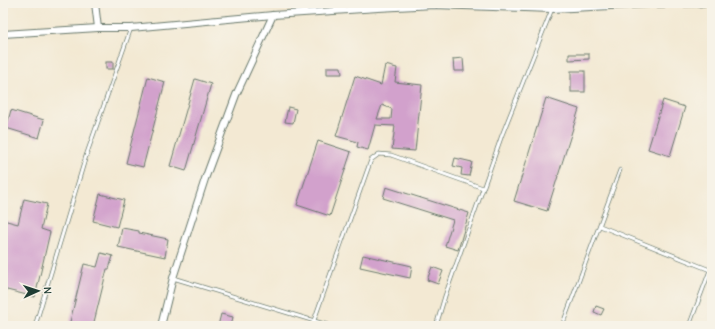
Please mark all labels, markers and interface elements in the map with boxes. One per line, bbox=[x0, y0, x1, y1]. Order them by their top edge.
north arrow bbox=[18, 271, 58, 311]
text: N bbox=[41, 287, 54, 294]

